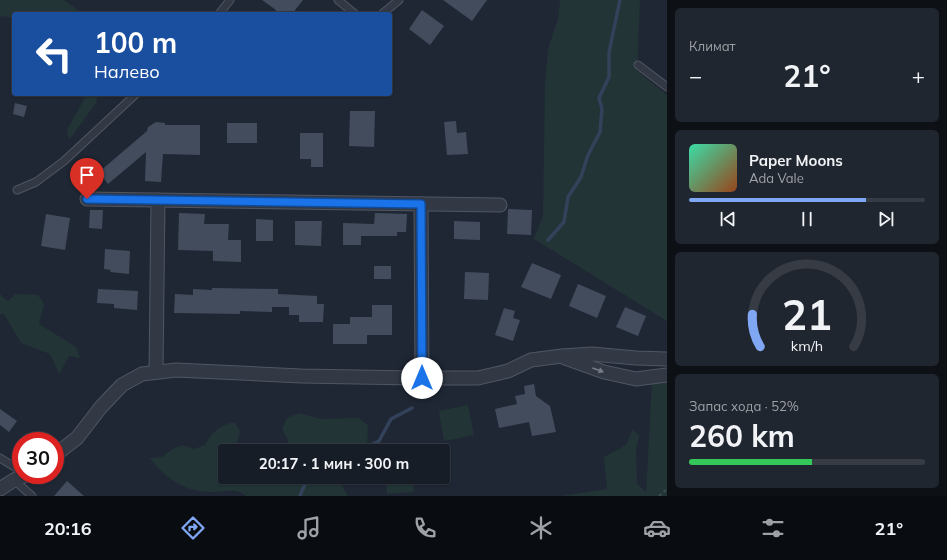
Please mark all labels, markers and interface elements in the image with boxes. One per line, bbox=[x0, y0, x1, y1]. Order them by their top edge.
text: 100 m bbox=[94, 25, 177, 60]
icon: left bbox=[28, 28, 80, 80]
text: Климат bbox=[689, 38, 736, 54]
text: 21° bbox=[783, 57, 831, 95]
text: Налево bbox=[94, 60, 160, 83]
text: − bbox=[689, 62, 702, 90]
text: + bbox=[912, 62, 925, 90]
text: Paper Moons bbox=[749, 151, 843, 170]
pin bbox=[70, 158, 104, 199]
icon: arrive bbox=[76, 164, 98, 186]
text: Ada Vale bbox=[749, 170, 804, 186]
icon: previous bbox=[717, 208, 739, 230]
icon: pause bbox=[796, 208, 818, 230]
icon: next bbox=[875, 208, 897, 230]
text: 21 bbox=[782, 288, 832, 340]
text: km/h bbox=[791, 337, 823, 355]
position arrow bbox=[401, 357, 443, 399]
one-way arrow bbox=[593, 367, 605, 373]
text: Запас хода · 52% bbox=[689, 398, 799, 414]
text: 260 km bbox=[689, 417, 795, 455]
speed limit sign: 30 bbox=[12, 432, 64, 484]
text: 20:17 · 1 мин · 300 m bbox=[259, 454, 409, 473]
icon: directions bbox=[179, 514, 207, 542]
icon: music bbox=[295, 514, 323, 542]
icon: phone bbox=[411, 514, 439, 542]
icon: climate bbox=[527, 514, 555, 542]
icon: car bbox=[643, 514, 671, 542]
icon: filters bbox=[759, 514, 787, 542]
text: 20:16 bbox=[44, 517, 92, 540]
text: 21° bbox=[875, 517, 903, 540]

